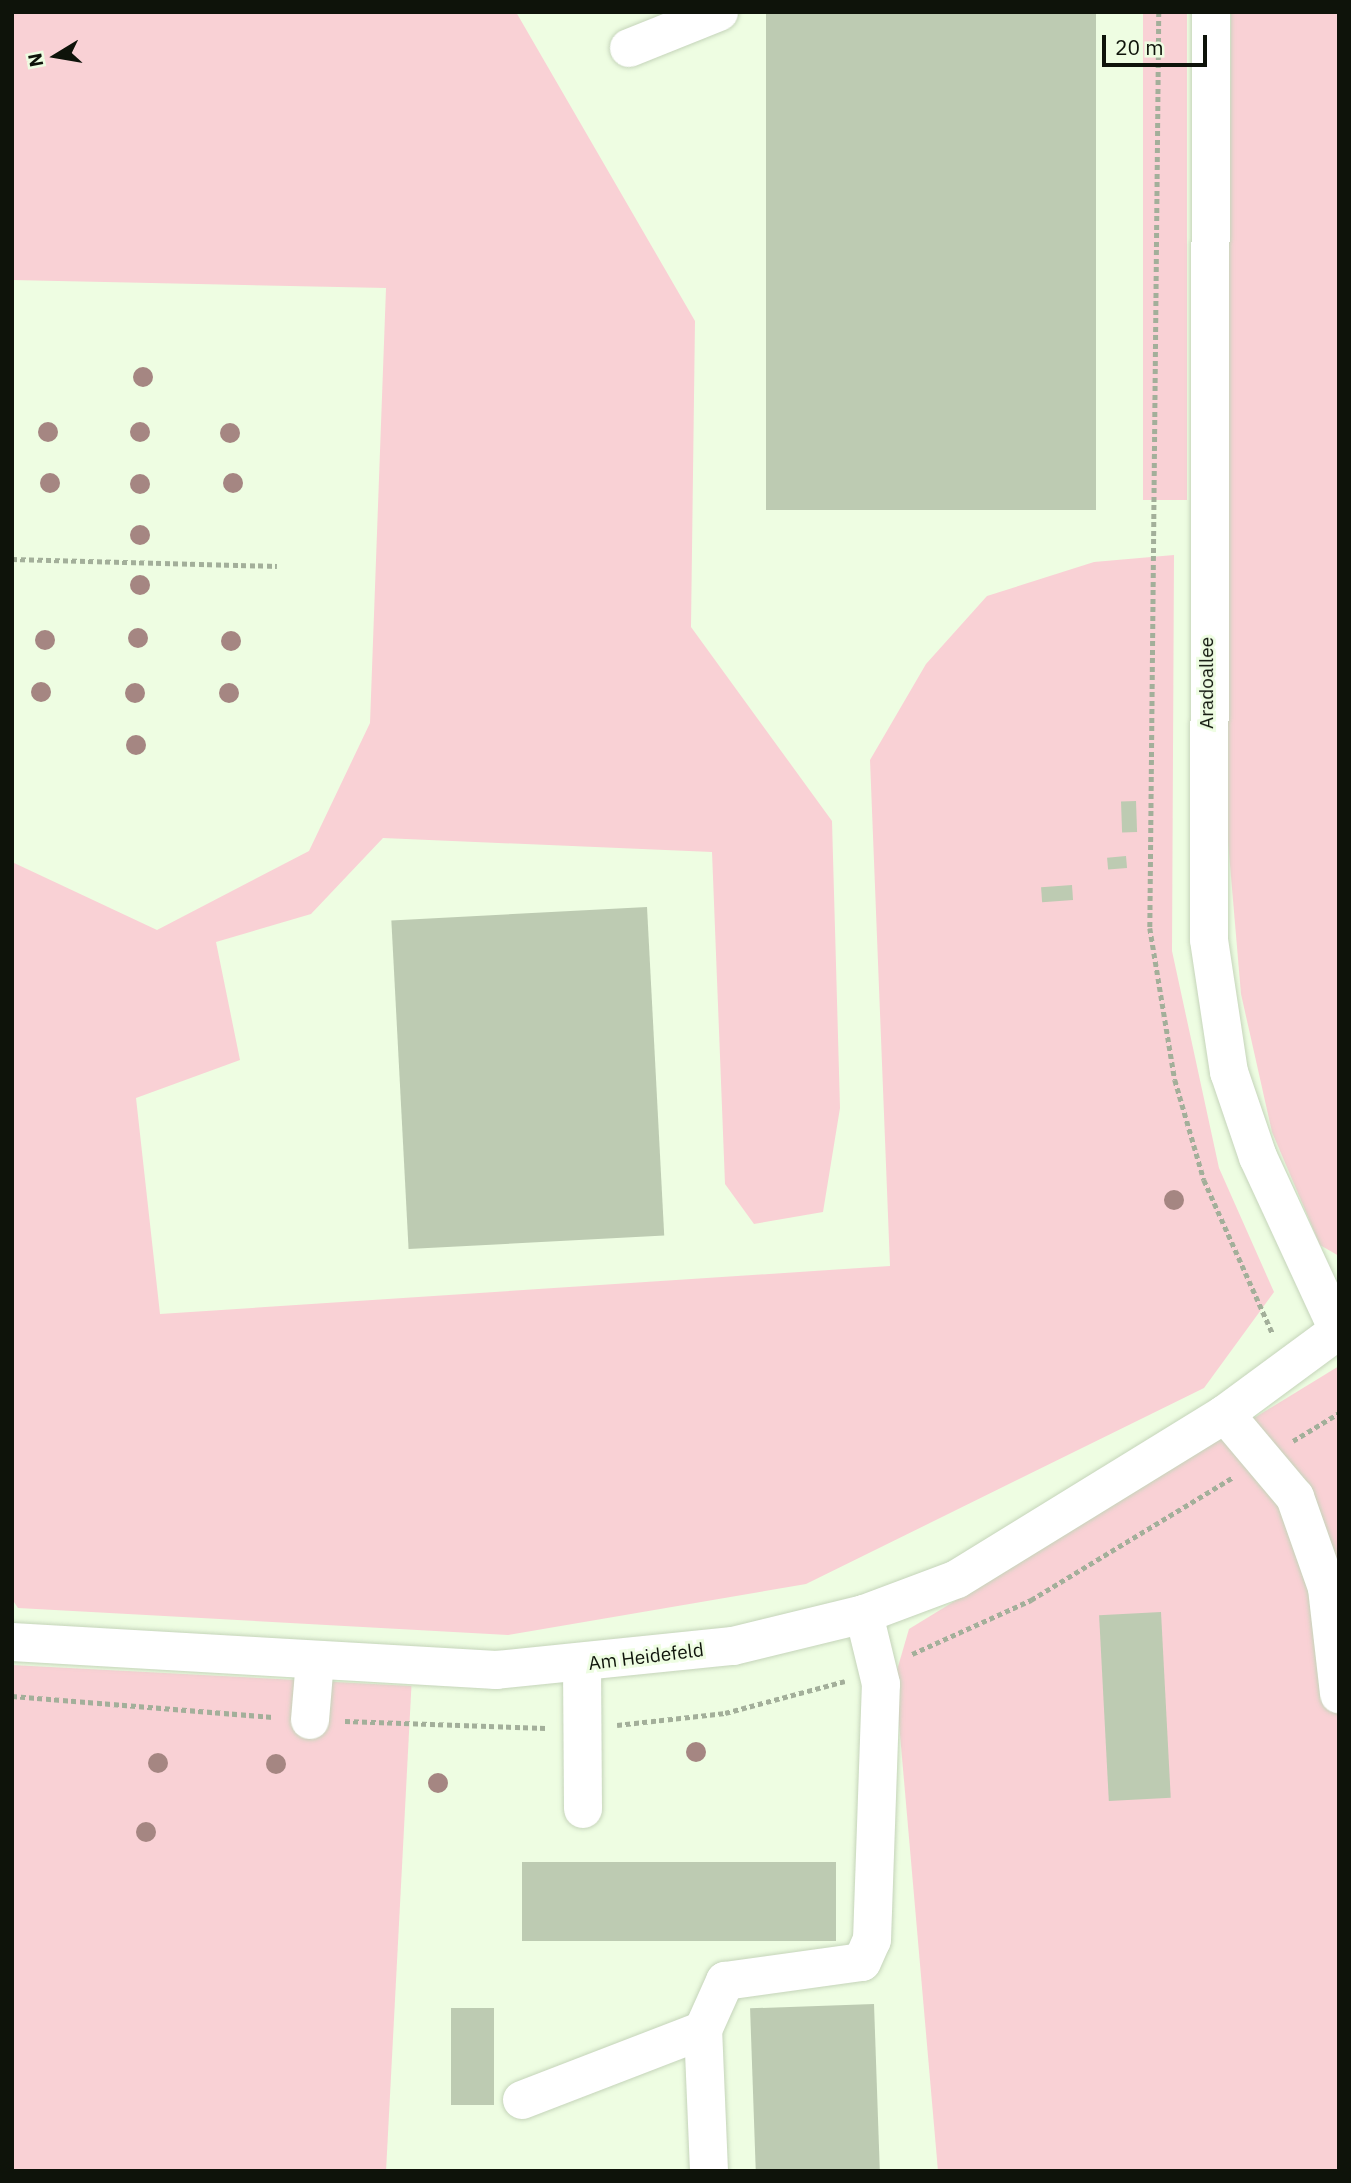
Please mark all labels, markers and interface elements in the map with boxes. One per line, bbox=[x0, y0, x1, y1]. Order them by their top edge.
north arrow bbox=[21, 21, 91, 91]
scale bar bbox=[1106, 21, 1211, 65]
text: 20 m bbox=[1115, 33, 1164, 61]
text: N bbox=[22, 51, 48, 69]
street label: Aradoallee bbox=[1196, 637, 1218, 729]
street label: Am Heidefeld bbox=[587, 1639, 705, 1675]

